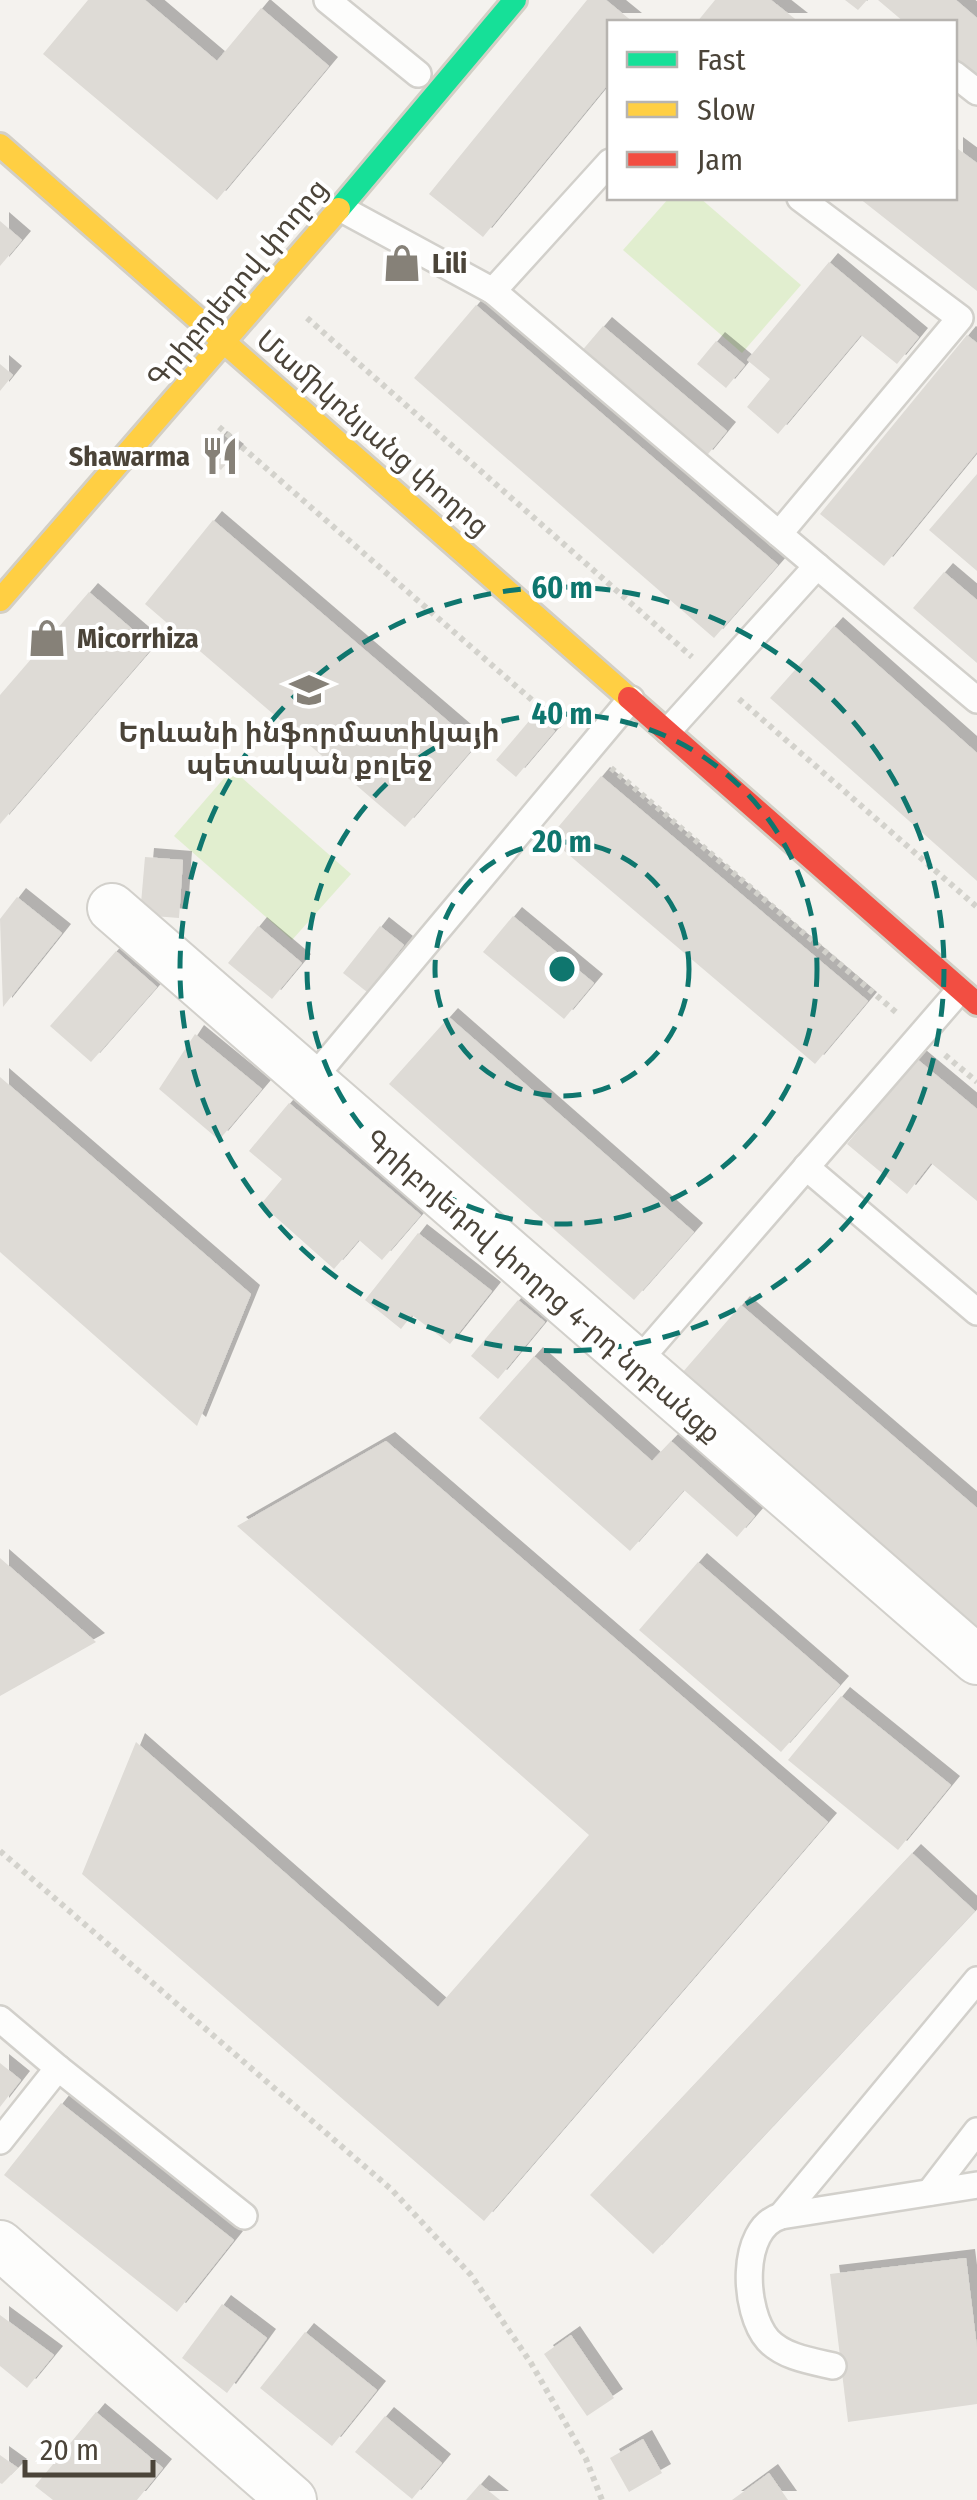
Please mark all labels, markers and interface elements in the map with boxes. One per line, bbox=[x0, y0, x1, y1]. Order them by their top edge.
legend bbox=[607, 20, 957, 200]
text: Fast bbox=[697, 42, 746, 78]
text: Slow bbox=[697, 92, 755, 128]
text: Jam bbox=[697, 142, 743, 178]
street label: Գրիբոյեդով փողոց bbox=[140, 172, 334, 394]
shop icon: Lili bbox=[381, 242, 423, 284]
place label: Lili bbox=[432, 247, 467, 280]
street label: Մամիկոնյանց փողոց bbox=[250, 323, 496, 543]
restaurant icon: Shawarma bbox=[199, 435, 241, 477]
place label: Shawarma bbox=[69, 440, 190, 473]
text: 60 m bbox=[531, 570, 593, 606]
shop icon: Micorrhiza bbox=[26, 617, 68, 659]
place label: Micorrhiza bbox=[77, 622, 199, 655]
school or university icon: Երևանի ինֆորմատիկայի պետական քոլեջ bbox=[288, 669, 330, 711]
text: 40 m bbox=[532, 696, 592, 732]
place label: Երևանի ինֆորմատիկայի պետական քոլեջ bbox=[118, 716, 500, 781]
text: 20 m bbox=[531, 824, 592, 860]
centre of rings bbox=[544, 951, 580, 987]
street label: Գրիբոյեդով փողոց 4-րդ նրբանցք bbox=[358, 1122, 728, 1450]
scale bar bbox=[25, 2415, 152, 2477]
text: 20 m bbox=[40, 2432, 99, 2468]

